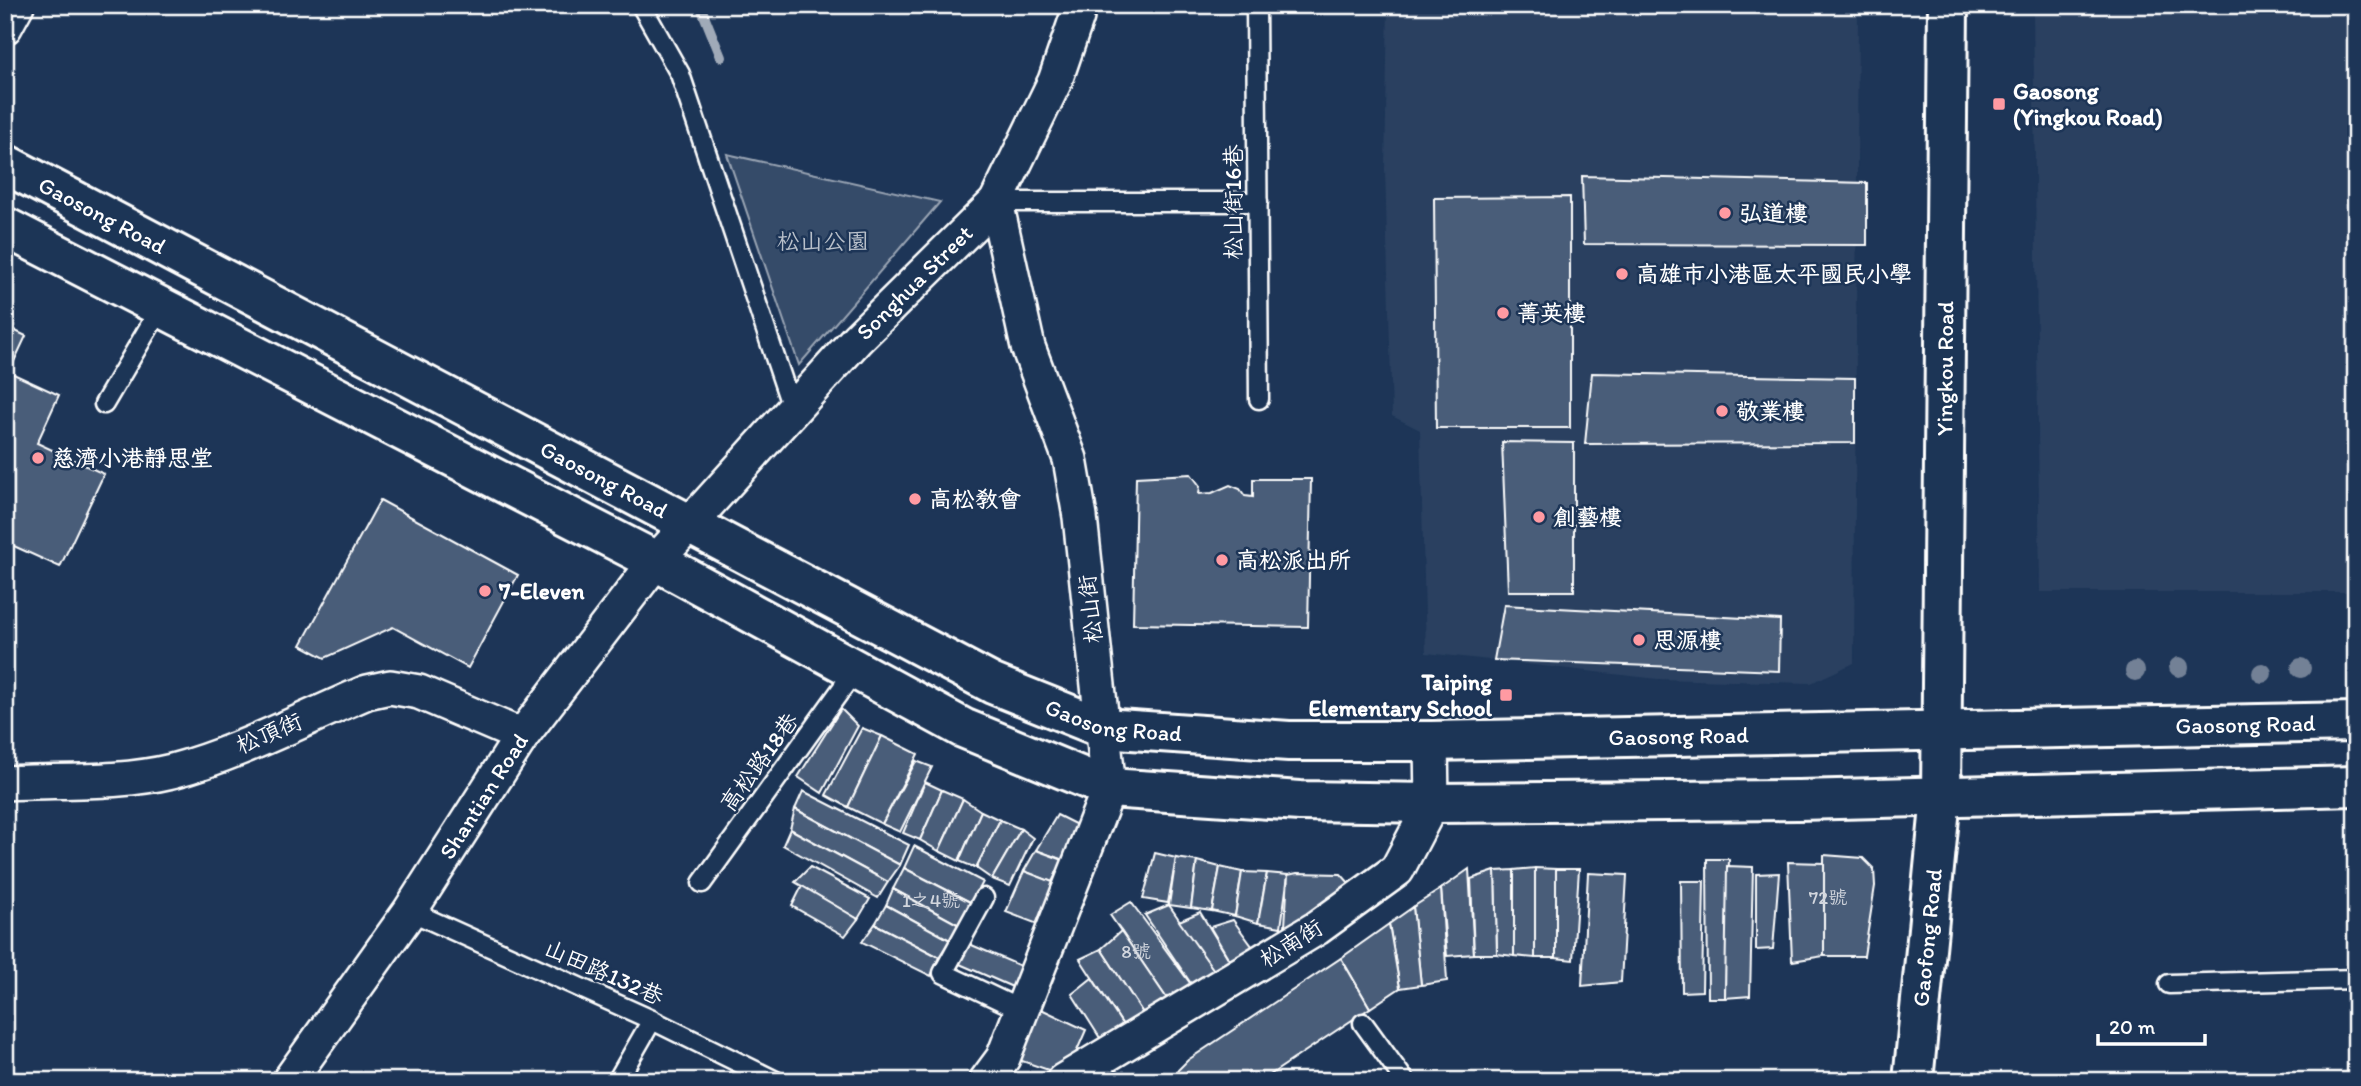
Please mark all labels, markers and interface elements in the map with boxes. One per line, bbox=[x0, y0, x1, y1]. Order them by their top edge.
place label: Gaosong (Yingkou Road) bbox=[2013, 77, 2163, 131]
marker: Gaosong (Yingkou Road) bbox=[1991, 96, 2007, 112]
street label: 松山街16巷 bbox=[1219, 144, 1247, 259]
street label: Gaosong Road bbox=[34, 170, 171, 260]
place label: 弘道樓 bbox=[1739, 199, 1808, 227]
marker: 弘道樓 bbox=[1717, 205, 1733, 221]
street label: Songhua Street bbox=[850, 219, 979, 346]
park label: 松山公園 bbox=[777, 227, 869, 255]
place label: 高雄市小港區太平國民小學 bbox=[1636, 260, 1912, 288]
marker: 高雄市小港區太平國民小學 bbox=[1614, 266, 1630, 282]
place label: 菁英樓 bbox=[1517, 299, 1586, 327]
street label: Yingkou Road bbox=[1930, 301, 1959, 436]
marker: 菁英樓 bbox=[1495, 305, 1511, 321]
place label: 敬業樓 bbox=[1736, 397, 1805, 425]
marker: 敬業樓 bbox=[1714, 403, 1730, 419]
street label: Gaosong Road bbox=[535, 434, 673, 525]
place label: 慈濟小港靜思堂 bbox=[52, 444, 213, 472]
marker: 慈濟小港靜思堂 bbox=[30, 450, 46, 466]
place label: 高松教會 bbox=[929, 485, 1021, 513]
marker: 高松教會 bbox=[907, 491, 923, 507]
place label: 創藝樓 bbox=[1553, 503, 1622, 531]
marker: 創藝樓 bbox=[1531, 509, 1547, 525]
place label: 高松派出所 bbox=[1236, 546, 1351, 574]
marker: 高松派出所 bbox=[1214, 552, 1230, 568]
street label: 松山街 bbox=[1072, 573, 1108, 645]
place label: 7-Eleven bbox=[498, 577, 585, 605]
marker: 7-Eleven bbox=[477, 583, 493, 599]
place label: 思源樓 bbox=[1653, 626, 1722, 654]
marker: 思源樓 bbox=[1631, 632, 1647, 648]
place label: Taiping Elementary School bbox=[1309, 668, 1493, 722]
marker: Taiping Elementary School bbox=[1498, 687, 1514, 703]
street label: Gaosong Road bbox=[1041, 692, 1183, 748]
street label: 高松路18巷 bbox=[714, 706, 805, 817]
street label: 松頂街 bbox=[232, 707, 306, 759]
street label: Gaosong Road bbox=[2175, 709, 2316, 740]
street label: Gaosong Road bbox=[1608, 720, 1749, 751]
street label: Shantian Road bbox=[433, 728, 534, 864]
street label: Gaofong Road bbox=[1906, 867, 1948, 1008]
house number: 72號 bbox=[1809, 886, 1847, 909]
house number: 1之4號 bbox=[902, 889, 960, 912]
street label: 松南街 bbox=[1254, 913, 1328, 973]
street label: 山田路132巷 bbox=[540, 933, 669, 1011]
house number: 8號 bbox=[1121, 940, 1151, 963]
scale bar bbox=[2098, 1002, 2205, 1046]
text: 20 m bbox=[2109, 1014, 2156, 1039]

